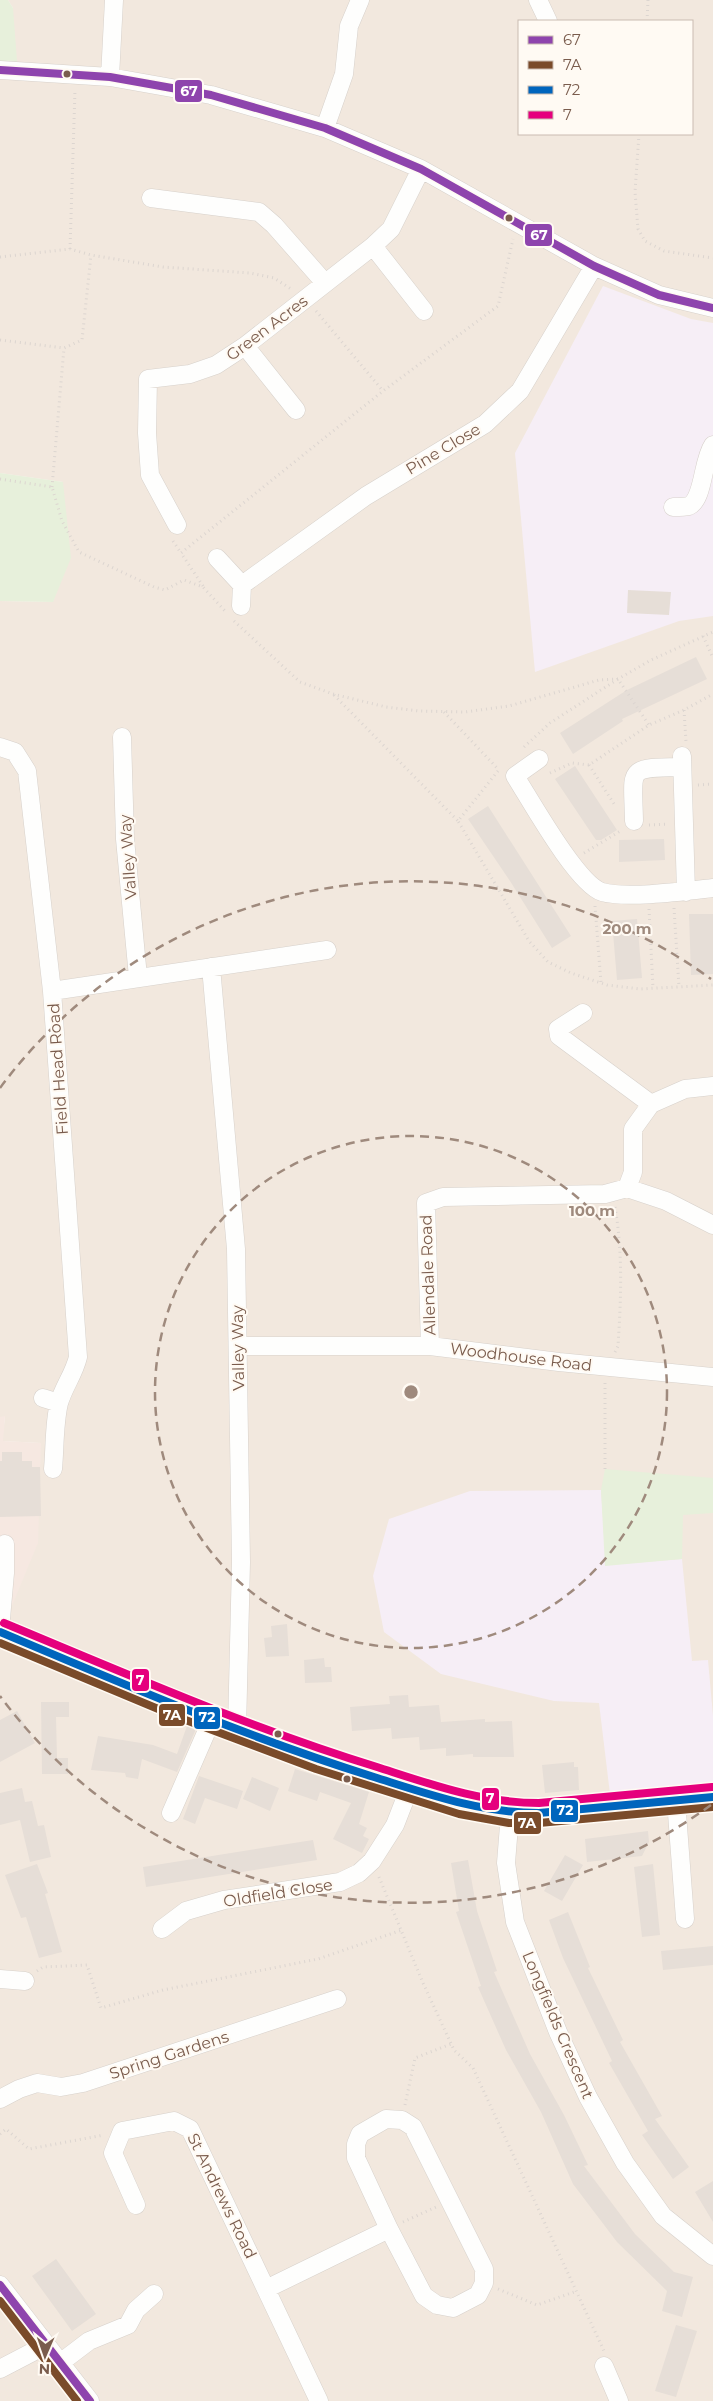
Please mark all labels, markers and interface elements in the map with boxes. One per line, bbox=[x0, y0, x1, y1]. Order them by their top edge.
legend bbox=[518, 20, 693, 135]
text: 67 bbox=[563, 30, 581, 49]
text: 7A bbox=[563, 55, 582, 74]
unlabelled marker bbox=[62, 69, 72, 79]
line badge: 67 bbox=[174, 79, 203, 103]
text: 72 bbox=[563, 80, 580, 99]
text: 67 bbox=[180, 82, 198, 100]
text: 7 bbox=[563, 105, 572, 124]
unlabelled marker bbox=[504, 213, 514, 223]
line badge: 67 bbox=[524, 223, 553, 247]
text: 67 bbox=[530, 226, 548, 244]
street label: Green Acres bbox=[223, 291, 312, 365]
street label: Pine Close bbox=[402, 419, 484, 479]
street label: Valley Way bbox=[116, 813, 140, 900]
text: 200 m bbox=[602, 919, 652, 938]
street label: Field Head Road bbox=[44, 1002, 72, 1136]
text: 100 m bbox=[569, 1201, 615, 1220]
street label: Allendale Road bbox=[416, 1214, 440, 1336]
street label: Valley Way bbox=[228, 1305, 248, 1391]
street label: Woodhouse Road bbox=[449, 1339, 593, 1375]
centre of rings bbox=[402, 1383, 420, 1401]
line badge: 7 bbox=[131, 1668, 150, 1692]
text: 7 bbox=[136, 1671, 145, 1689]
line badge: 7A bbox=[158, 1703, 186, 1727]
text: 7A bbox=[163, 1706, 182, 1724]
line badge: 72 bbox=[193, 1706, 221, 1730]
text: 72 bbox=[199, 1708, 215, 1726]
unlabelled marker bbox=[273, 1729, 283, 1739]
unlabelled marker bbox=[342, 1774, 352, 1784]
line badge: 7 bbox=[481, 1787, 500, 1811]
text: 7 bbox=[486, 1789, 495, 1807]
line badge: 72 bbox=[550, 1799, 579, 1823]
text: 72 bbox=[557, 1801, 573, 1819]
line badge: 7A bbox=[513, 1811, 542, 1835]
text: 7A bbox=[518, 1814, 537, 1832]
street label: Oldfield Close bbox=[222, 1875, 334, 1911]
street label: Longfields Crescent bbox=[518, 1948, 598, 2102]
street label: Spring Gardens bbox=[107, 2027, 231, 2083]
street label: St Andrews Road bbox=[183, 2130, 261, 2262]
north arrow bbox=[20, 2331, 70, 2381]
text: N bbox=[39, 2360, 51, 2378]

